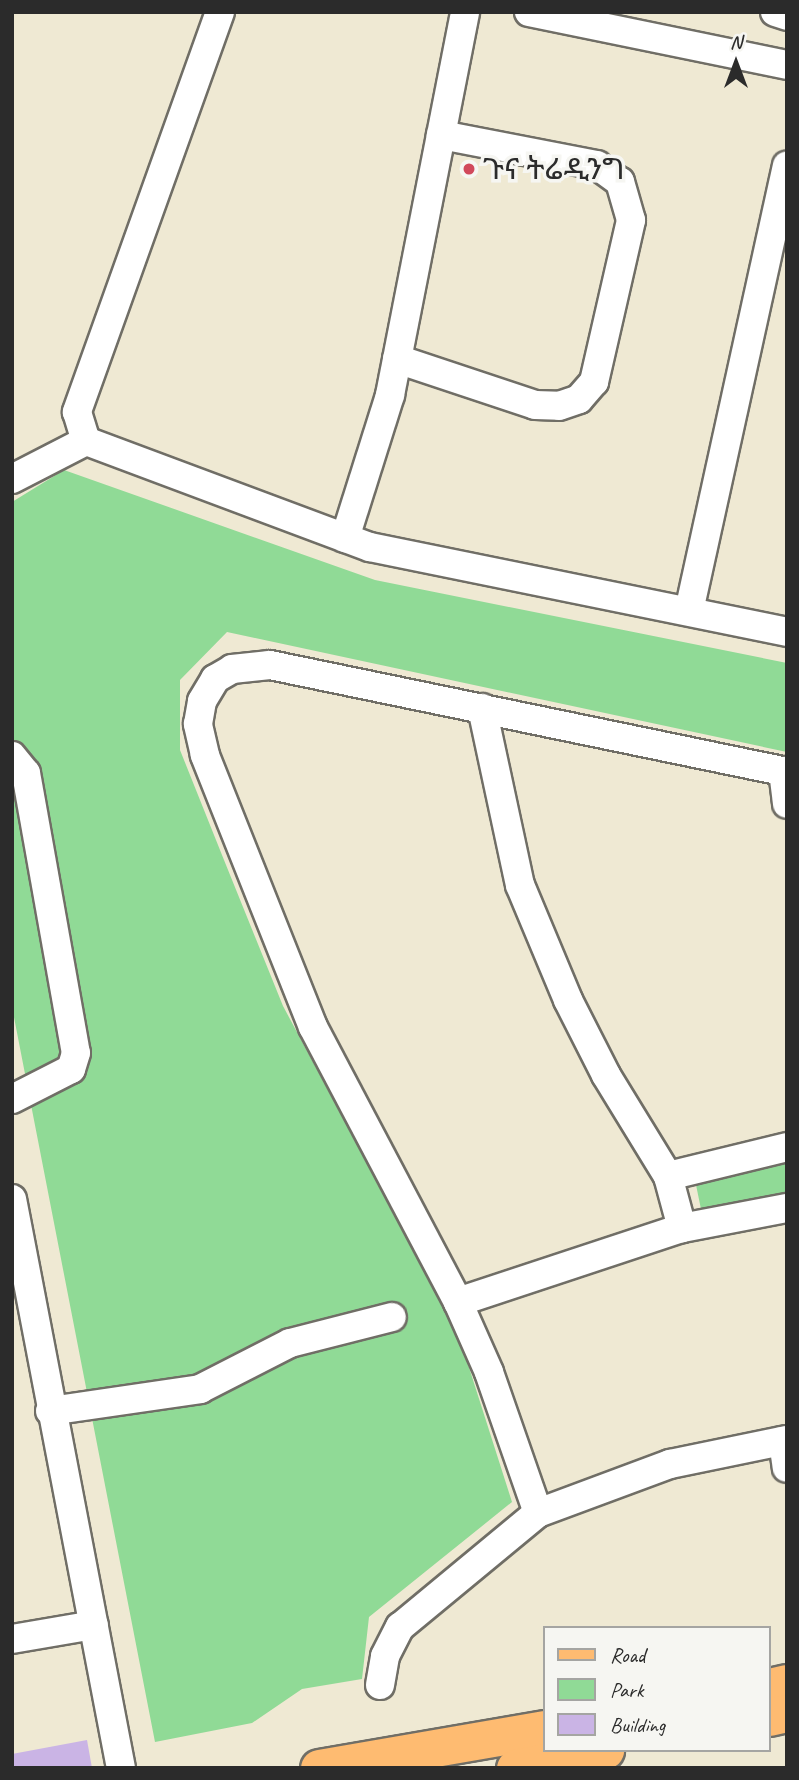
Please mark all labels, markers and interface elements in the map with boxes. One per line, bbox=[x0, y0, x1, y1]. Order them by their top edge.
north arrow bbox=[701, 28, 771, 98]
text: N bbox=[730, 30, 742, 54]
place label: ጉና ትሬዲንግ bbox=[483, 151, 624, 187]
marker: ጉና ትሬዲንግ bbox=[461, 161, 477, 177]
legend bbox=[544, 1626, 771, 1752]
text: Road bbox=[610, 1642, 645, 1668]
text: Park bbox=[610, 1677, 643, 1703]
text: Building bbox=[610, 1712, 665, 1738]

